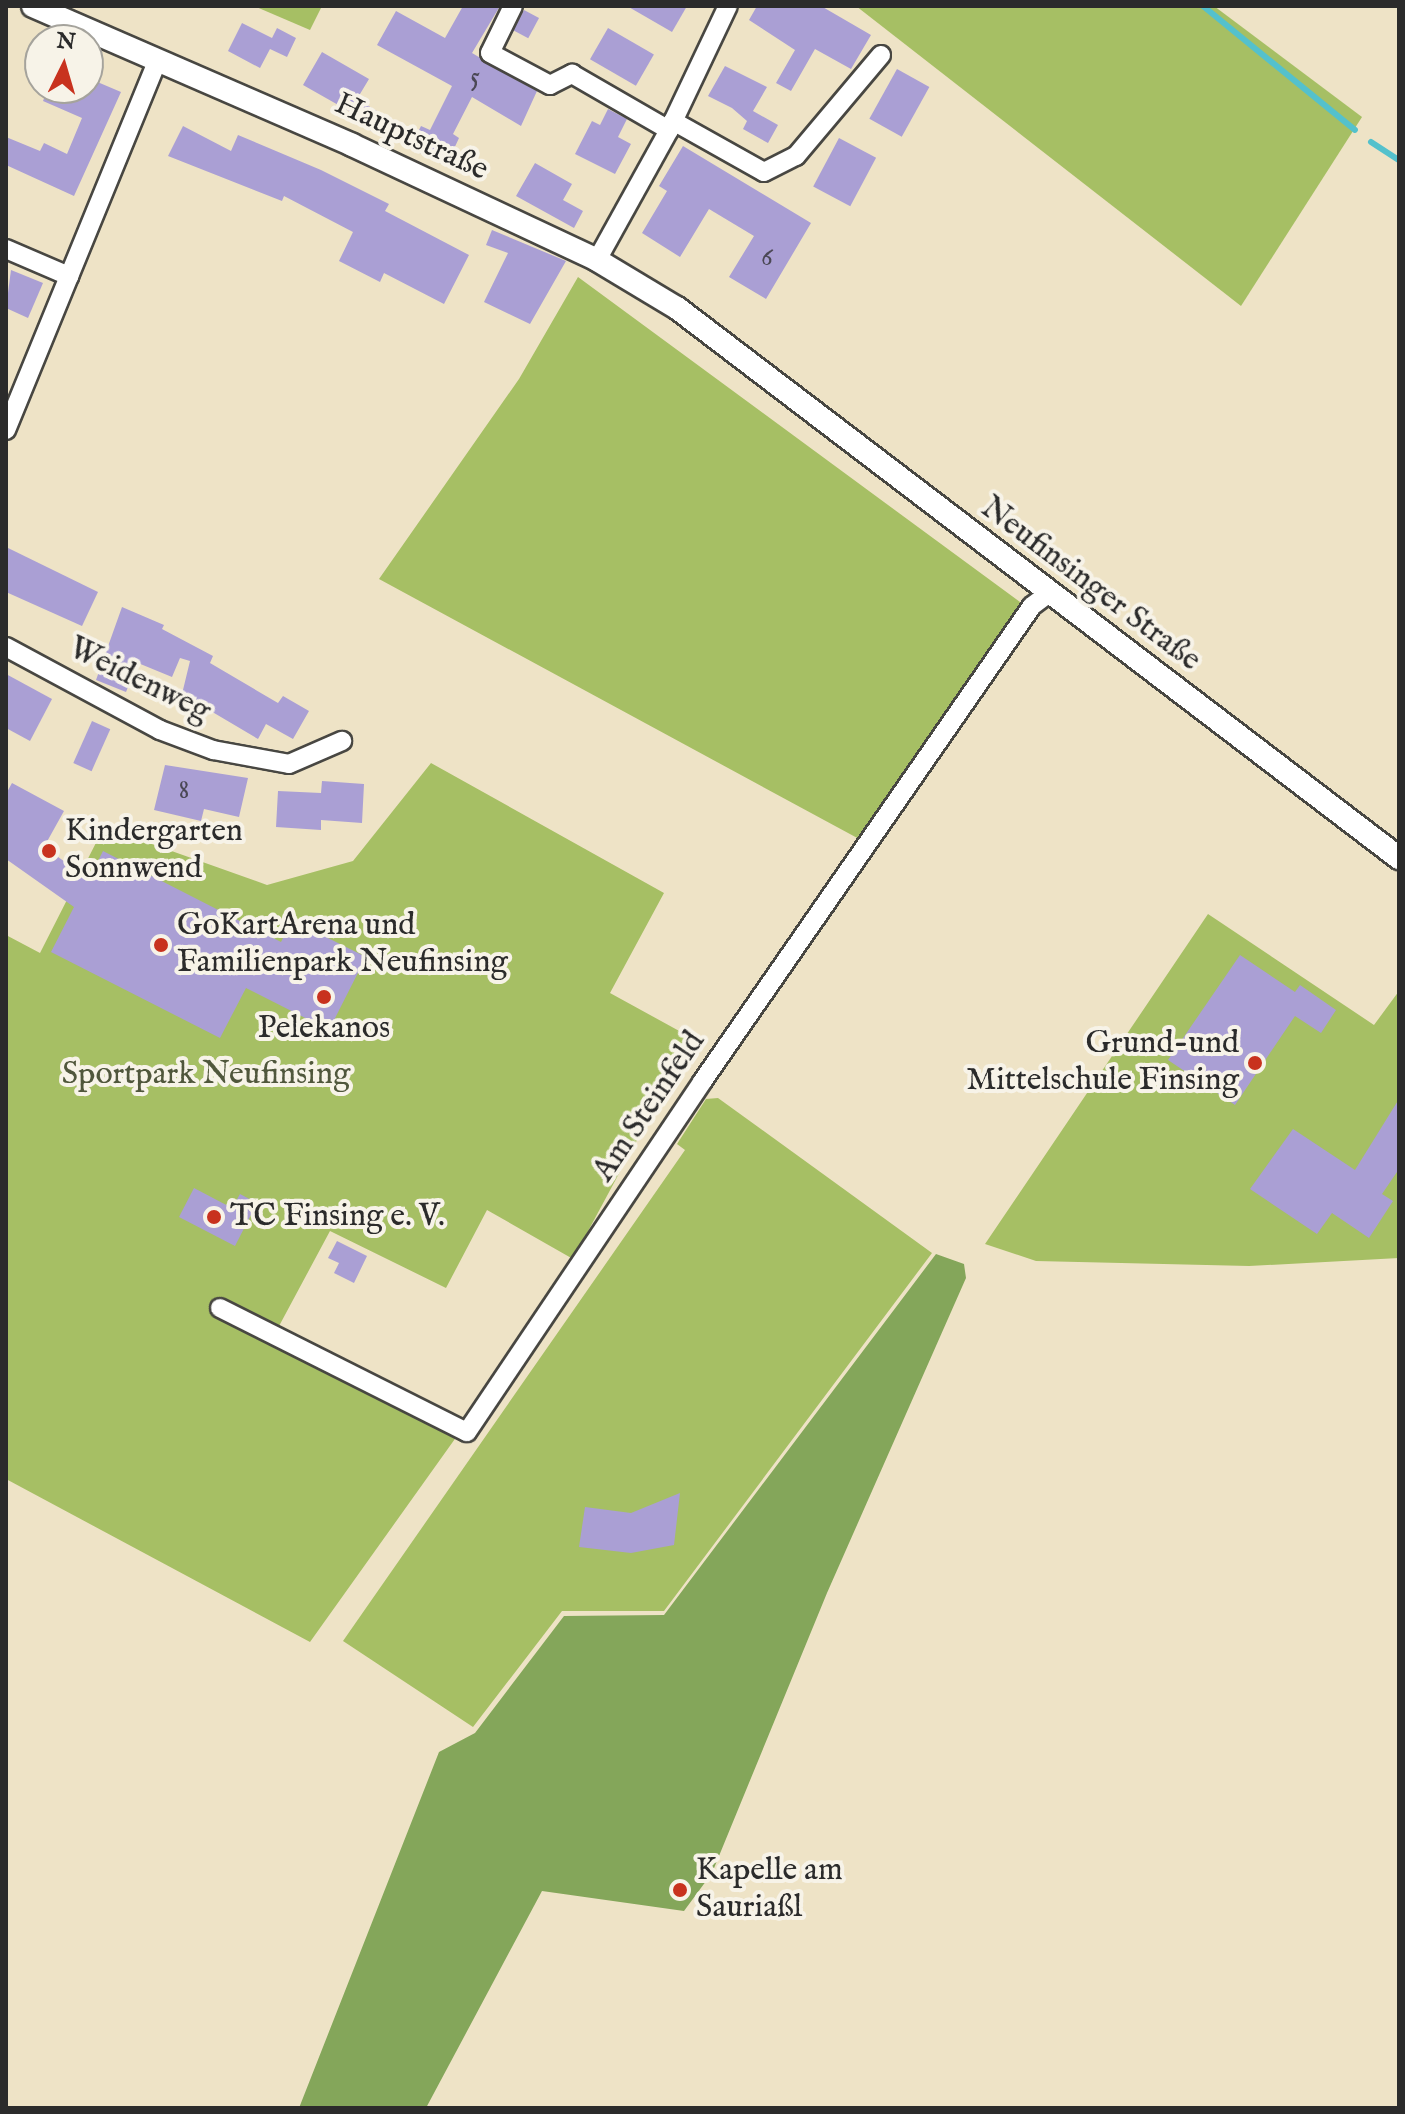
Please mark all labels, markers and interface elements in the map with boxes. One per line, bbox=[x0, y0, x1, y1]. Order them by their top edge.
north arrow bbox=[24, 24, 104, 104]
text: N bbox=[55, 27, 77, 57]
house number: 5 bbox=[470, 61, 480, 95]
street label: Hauptstraße bbox=[328, 86, 494, 190]
house number: 6 bbox=[761, 241, 773, 275]
street label: Neufinsinger Straße bbox=[972, 490, 1208, 680]
street label: Weidenweg bbox=[62, 630, 216, 732]
house number: 8 bbox=[179, 774, 189, 808]
place label: Kindergarten Sonnwend bbox=[65, 814, 243, 889]
marker: Kindergarten Sonnwend bbox=[40, 842, 58, 860]
place label: GoKartArena und Familienpark Neufinsing bbox=[177, 908, 508, 983]
marker: GoKartArena und Familienpark Neufinsing bbox=[152, 936, 170, 954]
marker: Pelekanos bbox=[315, 988, 333, 1006]
place label: Pelekanos bbox=[258, 1010, 390, 1048]
street label: Am Steinfeld bbox=[586, 1025, 714, 1189]
place label: Grund-und Mittelschule Finsing bbox=[966, 1026, 1239, 1101]
marker: Grund-und Mittelschule Finsing bbox=[1246, 1054, 1264, 1072]
park label: Sportpark Neufinsing bbox=[62, 1056, 350, 1094]
place label: TC Finsing e. V. bbox=[230, 1198, 445, 1236]
marker: TC Finsing e. V. bbox=[205, 1208, 223, 1226]
place label: Kapelle am Sauriaßl bbox=[696, 1853, 843, 1928]
marker: Kapelle am Sauriaßl bbox=[671, 1881, 689, 1899]

